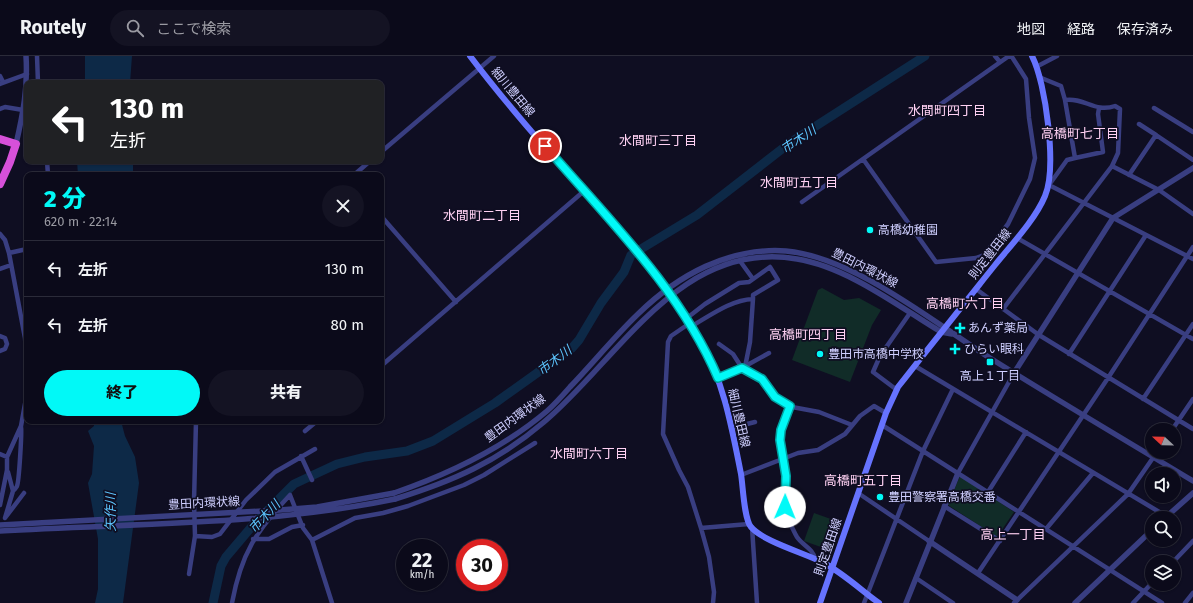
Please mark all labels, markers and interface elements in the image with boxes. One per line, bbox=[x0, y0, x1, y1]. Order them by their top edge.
search box bbox=[110, 10, 390, 46]
text: Routely bbox=[20, 16, 86, 39]
icon: search bbox=[124, 17, 146, 39]
text: ここで検索 bbox=[156, 20, 231, 38]
text: 地図 bbox=[1017, 21, 1045, 38]
text: 経路 bbox=[1067, 21, 1095, 38]
text: 保存済み bbox=[1117, 21, 1173, 38]
street label: 細川豊田線 bbox=[488, 65, 538, 119]
text: 130 m bbox=[110, 92, 184, 125]
icon: left bbox=[44, 96, 96, 148]
district label: 水間町四丁目 bbox=[908, 103, 986, 118]
water label: 市木川 bbox=[778, 121, 820, 157]
district label: 高橋町七丁目 bbox=[1041, 126, 1119, 141]
pin bbox=[528, 129, 562, 163]
text: 左折 bbox=[110, 130, 146, 152]
district label: 水間町三丁目 bbox=[619, 133, 697, 148]
icon: arrive bbox=[534, 135, 556, 157]
district label: 水間町五丁目 bbox=[760, 175, 838, 190]
text: 2 分 bbox=[44, 185, 86, 213]
button: close bbox=[322, 185, 364, 227]
district label: 水間町二丁目 bbox=[443, 208, 521, 223]
text: 620 m · 22:14 bbox=[44, 214, 117, 229]
place label: 高橋幼稚園 bbox=[878, 223, 938, 237]
marker: 高橋幼稚園 bbox=[865, 225, 875, 235]
street label: 則定豊田線 bbox=[966, 226, 1014, 282]
street label: 豊田内環状線 bbox=[830, 245, 900, 291]
icon: left bbox=[44, 258, 66, 280]
text: 130 m bbox=[325, 260, 364, 278]
text: 左折 bbox=[78, 261, 108, 279]
district label: 高橋町六丁目 bbox=[926, 296, 1004, 311]
icon: left bbox=[44, 314, 66, 336]
text: 80 m bbox=[331, 316, 364, 334]
text: 左折 bbox=[78, 317, 108, 335]
place label: あんず薬局 bbox=[968, 321, 1028, 335]
marker: あんず薬局 bbox=[955, 323, 965, 333]
district label: 高橋町四丁目 bbox=[769, 327, 847, 342]
water label: 市木川 bbox=[534, 341, 576, 378]
place label: ひらい眼科 bbox=[964, 342, 1024, 356]
marker: ひらい眼科 bbox=[949, 343, 961, 355]
place label: 豊田市高橋中学校 bbox=[828, 347, 924, 361]
marker: 豊田市高橋中学校 bbox=[815, 349, 825, 359]
marker: 高上１丁目 bbox=[985, 357, 995, 367]
place label: 高上１丁目 bbox=[960, 369, 1020, 383]
button: 終了 bbox=[44, 370, 200, 416]
button: 共有 bbox=[208, 370, 364, 416]
street label: 細川豊田線 bbox=[725, 387, 753, 449]
street label: 豊田内環状線 bbox=[482, 391, 548, 445]
north arrow bbox=[1145, 423, 1181, 459]
map controls bbox=[1145, 423, 1181, 591]
district label: 水間町六丁目 bbox=[550, 446, 628, 461]
button: sound bbox=[1145, 467, 1181, 503]
district label: 高橋町五丁目 bbox=[824, 473, 902, 488]
position arrow bbox=[764, 486, 806, 528]
place label: 豊田警察署高橋交番 bbox=[888, 490, 996, 504]
water label: 矢作川 bbox=[103, 491, 118, 532]
marker: 豊田警察署高橋交番 bbox=[875, 492, 885, 502]
street label: 豊田内環状線 bbox=[168, 494, 240, 512]
water label: 市木川 bbox=[246, 496, 285, 536]
button: search bbox=[1145, 511, 1181, 547]
street label: 則定豊田線 bbox=[812, 516, 844, 578]
district label: 高上一丁目 bbox=[980, 527, 1046, 542]
speed limit sign: 30 bbox=[456, 539, 508, 591]
text: 22 bbox=[412, 548, 432, 572]
button: layers bbox=[1145, 555, 1181, 591]
text: km/h bbox=[410, 569, 434, 581]

